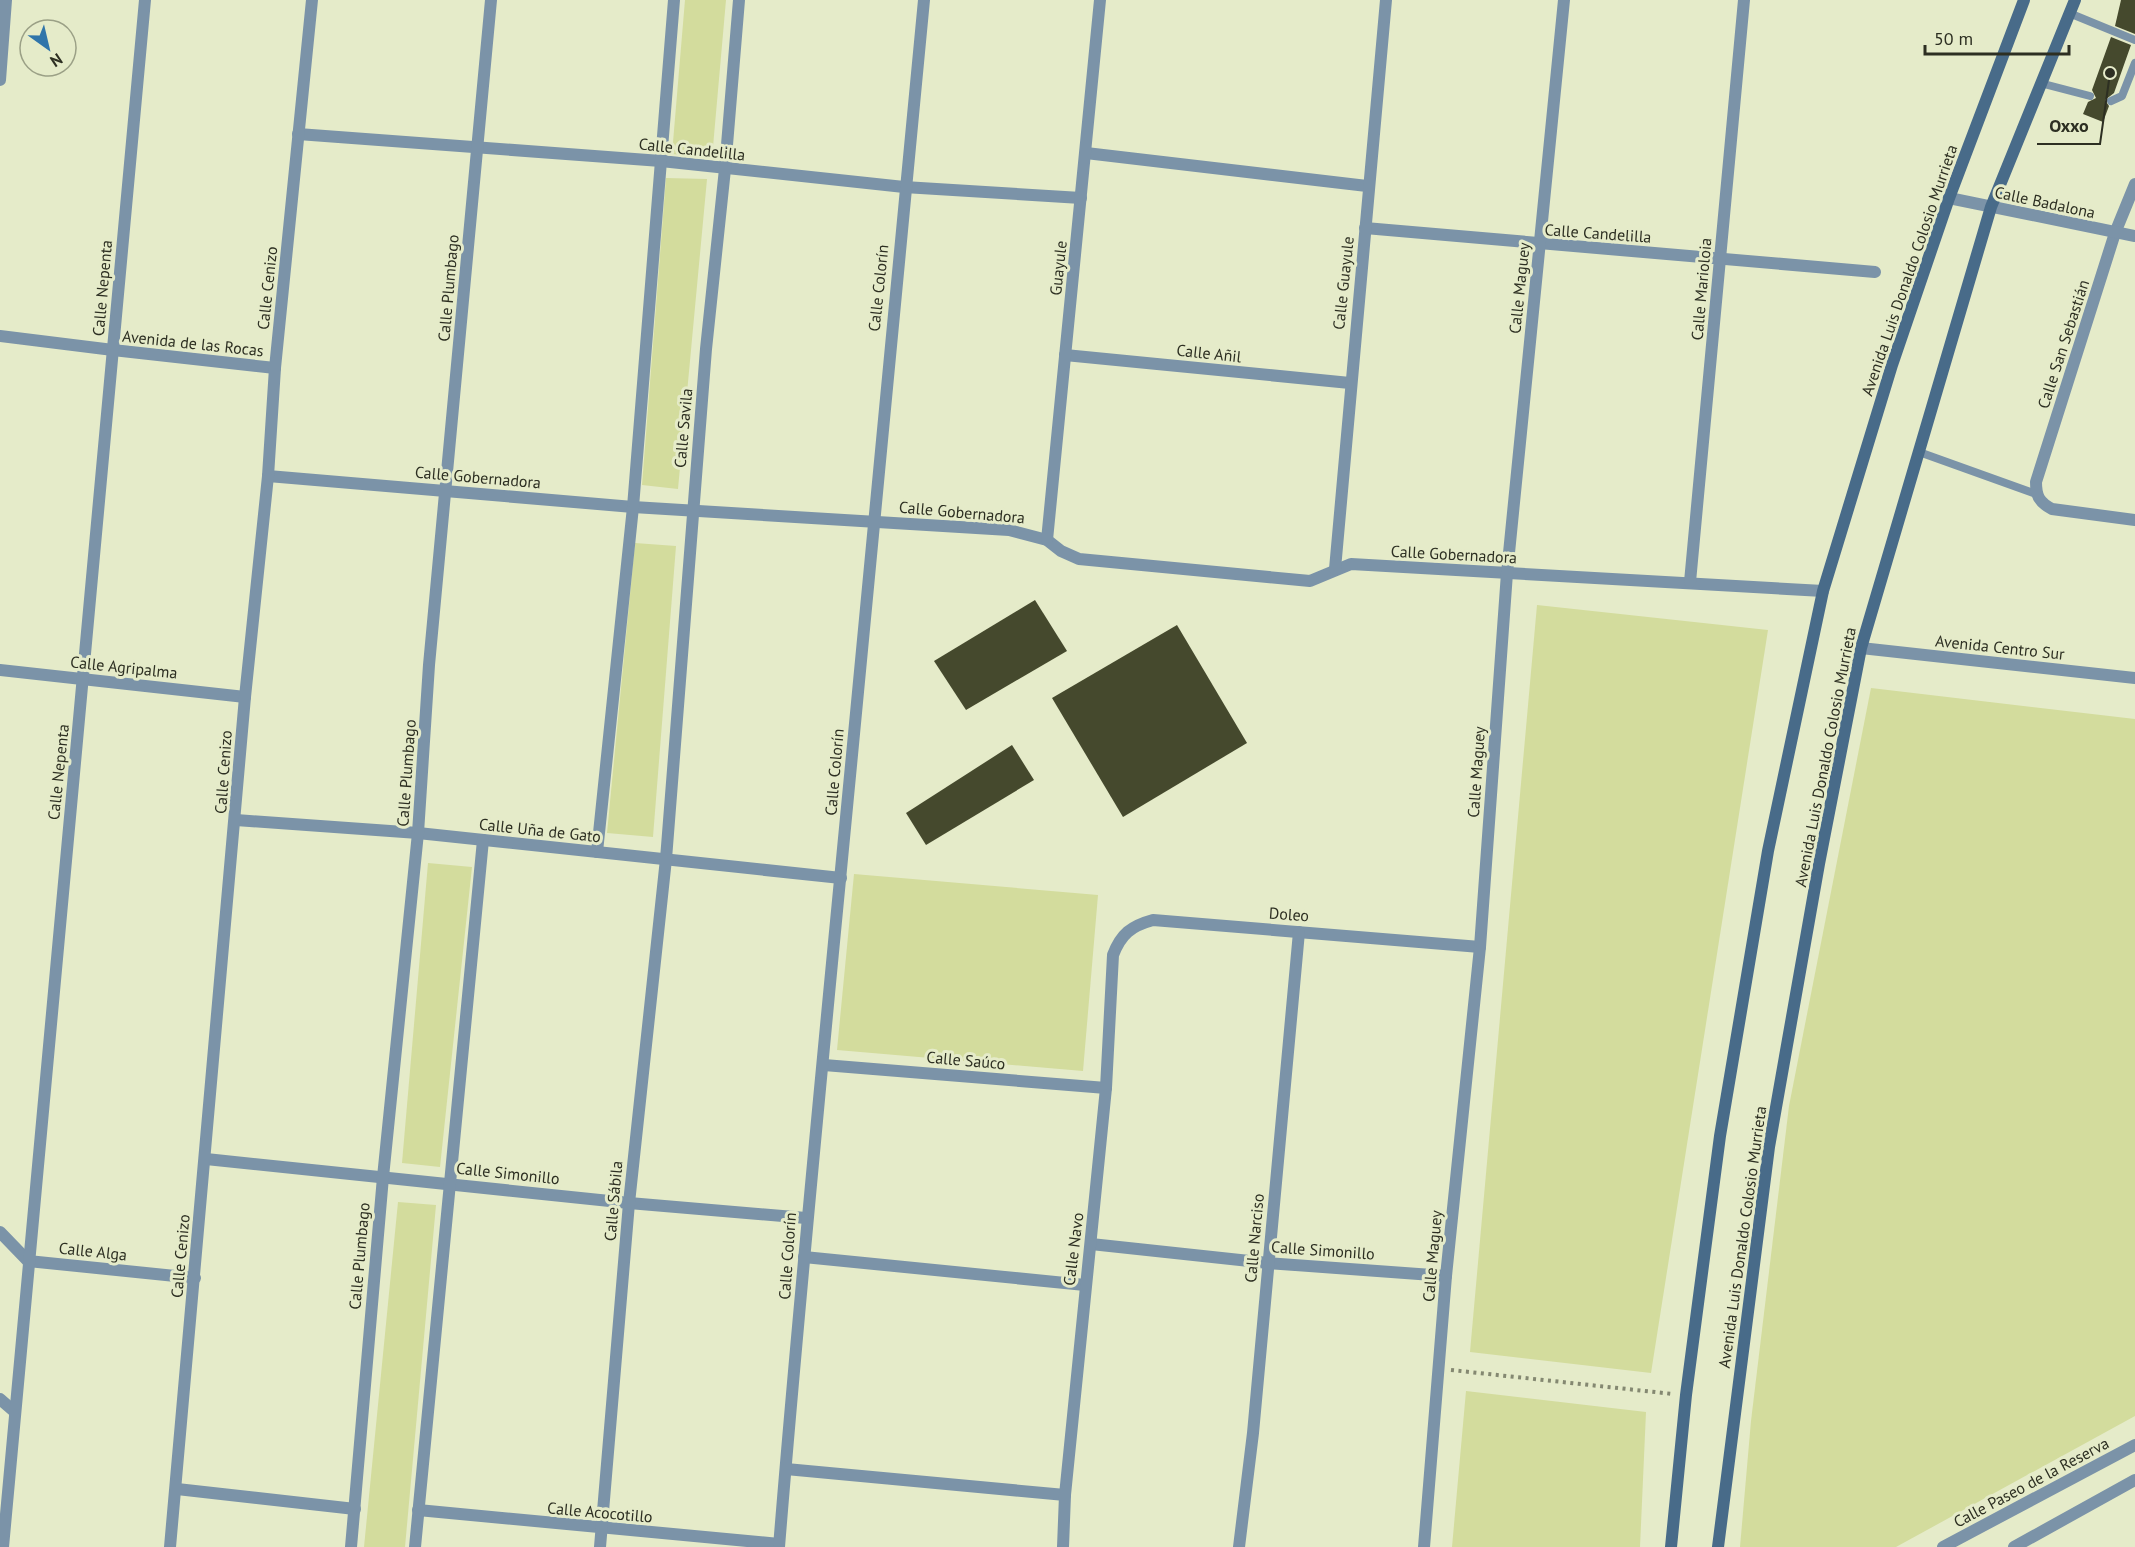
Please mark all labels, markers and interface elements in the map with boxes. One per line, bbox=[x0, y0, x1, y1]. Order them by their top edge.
north arrow bbox=[18, 18, 78, 78]
scale bar bbox=[1925, 18, 2069, 56]
text: 50 m bbox=[1934, 27, 1973, 50]
text: N bbox=[46, 49, 66, 72]
callout: Oxxo bbox=[2037, 108, 2100, 144]
text: Oxxo bbox=[2049, 114, 2089, 137]
street label: Calle Candelilla bbox=[638, 133, 746, 165]
street label: Avenida Luis Donaldo Colosio Murrieta bbox=[1857, 142, 1961, 398]
street label: Calle Badalona bbox=[1993, 182, 2097, 222]
street label: Calle Candelilla bbox=[1544, 219, 1652, 247]
street label: Calle Plumbago bbox=[433, 234, 463, 342]
street label: Calle Guayule bbox=[1328, 235, 1358, 331]
street label: Calle Marioloia bbox=[1687, 237, 1715, 341]
street label: Calle Nepenta bbox=[88, 239, 116, 337]
street label: Guayule bbox=[1045, 239, 1071, 297]
street label: Calle Maguey bbox=[1504, 241, 1534, 335]
street label: Calle Colorín bbox=[863, 243, 893, 333]
street label: Calle Cenizo bbox=[253, 245, 281, 331]
street label: Calle San Sebastián bbox=[2033, 277, 2093, 411]
street label: Avenida de las Rocas bbox=[121, 326, 265, 360]
street label: Calle Añil bbox=[1176, 340, 1243, 366]
street label: Calle Savila bbox=[670, 387, 696, 469]
street label: Calle Gobernadora bbox=[414, 462, 542, 492]
street label: Calle Gobernadora bbox=[898, 497, 1026, 527]
street label: Calle Gobernadora bbox=[1390, 541, 1518, 567]
street label: Avenida Luis Donaldo Colosio Murrieta bbox=[1790, 625, 1860, 889]
street label: Avenida Centro Sur bbox=[1934, 630, 2066, 664]
street label: Calle Agripalma bbox=[69, 651, 179, 683]
street label: Calle Plumbago bbox=[392, 719, 420, 827]
street label: Calle Nepenta bbox=[43, 723, 73, 821]
street label: Calle Maguey bbox=[1463, 725, 1489, 818]
street label: Calle Colorín bbox=[820, 728, 848, 816]
street label: Calle Cenizo bbox=[210, 730, 236, 814]
street label: Calle Uña de Gato bbox=[478, 814, 602, 846]
street label: Doleo bbox=[1268, 903, 1310, 925]
street label: Calle Saúco bbox=[926, 1047, 1006, 1073]
street label: Avenida Luis Donaldo Colosio Murrieta bbox=[1714, 1105, 1770, 1369]
street label: Calle Simonillo bbox=[455, 1158, 561, 1188]
street label: Calle Sábila bbox=[600, 1160, 626, 1242]
street label: Calle Narciso bbox=[1240, 1193, 1268, 1283]
street label: Calle Plumbago bbox=[344, 1202, 374, 1310]
street label: Calle Maguey bbox=[1418, 1209, 1446, 1302]
street label: Calle Navo bbox=[1059, 1211, 1087, 1287]
street label: Calle Colorín bbox=[774, 1212, 800, 1300]
street label: Calle Cenizo bbox=[166, 1213, 194, 1299]
street label: Calle Simonillo bbox=[1270, 1236, 1376, 1264]
street label: Calle Alga bbox=[58, 1237, 128, 1265]
street label: Calle Paseo de la Reserva bbox=[1950, 1433, 2112, 1531]
street label: Calle Acocotillo bbox=[546, 1497, 654, 1527]

